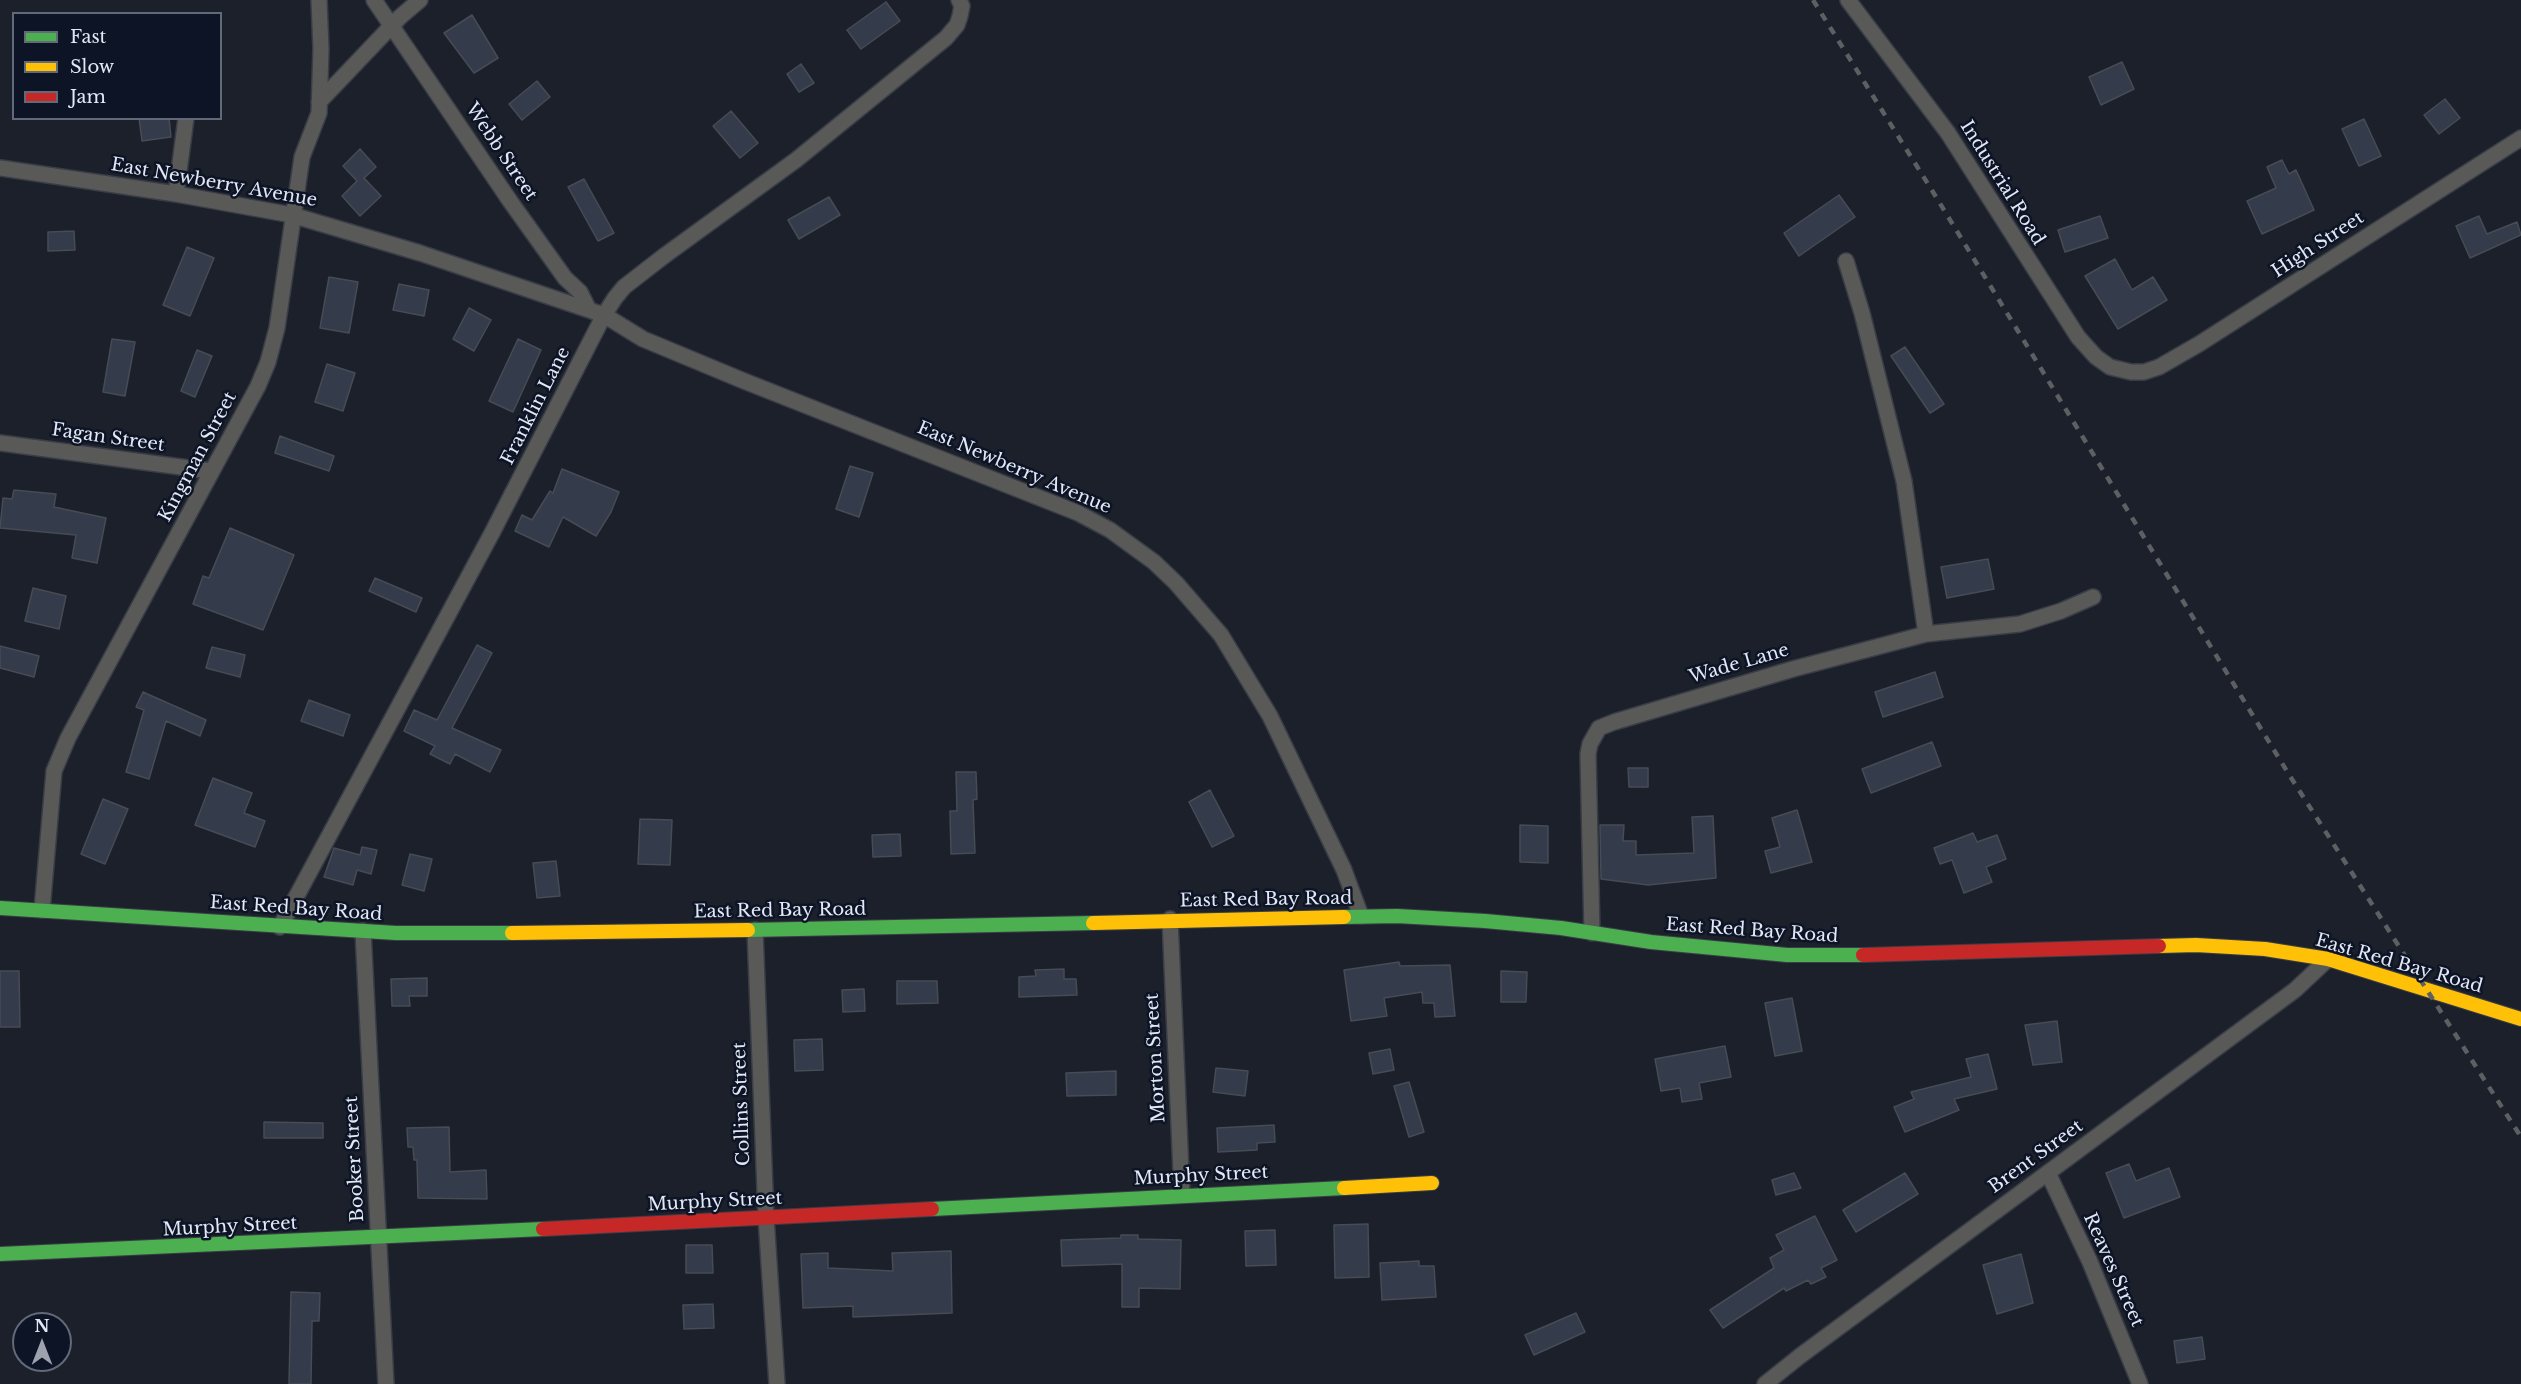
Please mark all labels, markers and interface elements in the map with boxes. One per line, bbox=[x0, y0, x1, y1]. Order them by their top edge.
legend bbox=[12, 12, 222, 120]
text: Fast bbox=[70, 26, 106, 48]
text: Slow bbox=[70, 56, 114, 78]
text: Jam bbox=[70, 86, 106, 108]
street label: Webb Street bbox=[460, 99, 542, 205]
street label: Industrial Road bbox=[1955, 117, 2049, 249]
street label: East Newberry Avenue bbox=[109, 154, 319, 212]
street label: High Street bbox=[2268, 207, 2368, 283]
street label: Franklin Lane bbox=[497, 344, 575, 468]
street label: Kingman Street bbox=[155, 388, 241, 526]
street label: East Newberry Avenue bbox=[914, 417, 1114, 519]
street label: Fagan Street bbox=[50, 419, 166, 457]
street label: Wade Lane bbox=[1687, 639, 1791, 689]
street label: East Red Bay Road bbox=[1179, 888, 1353, 912]
street label: East Red Bay Road bbox=[209, 892, 383, 926]
street label: East Red Bay Road bbox=[693, 899, 867, 923]
street label: East Red Bay Road bbox=[1665, 914, 1839, 948]
street label: East Red Bay Road bbox=[2313, 930, 2485, 998]
street label: Morton Street bbox=[1142, 993, 1170, 1123]
street label: Collins Street bbox=[729, 1042, 755, 1166]
street label: Booker Street bbox=[341, 1096, 369, 1222]
street label: Brent Street bbox=[1985, 1116, 2087, 1198]
street label: Murphy Street bbox=[1133, 1162, 1269, 1190]
street label: Murphy Street bbox=[647, 1188, 783, 1216]
street label: Reaves Street bbox=[2078, 1210, 2148, 1330]
street label: Murphy Street bbox=[162, 1213, 298, 1241]
north arrow bbox=[12, 1312, 72, 1372]
text: N bbox=[34, 1316, 50, 1336]

